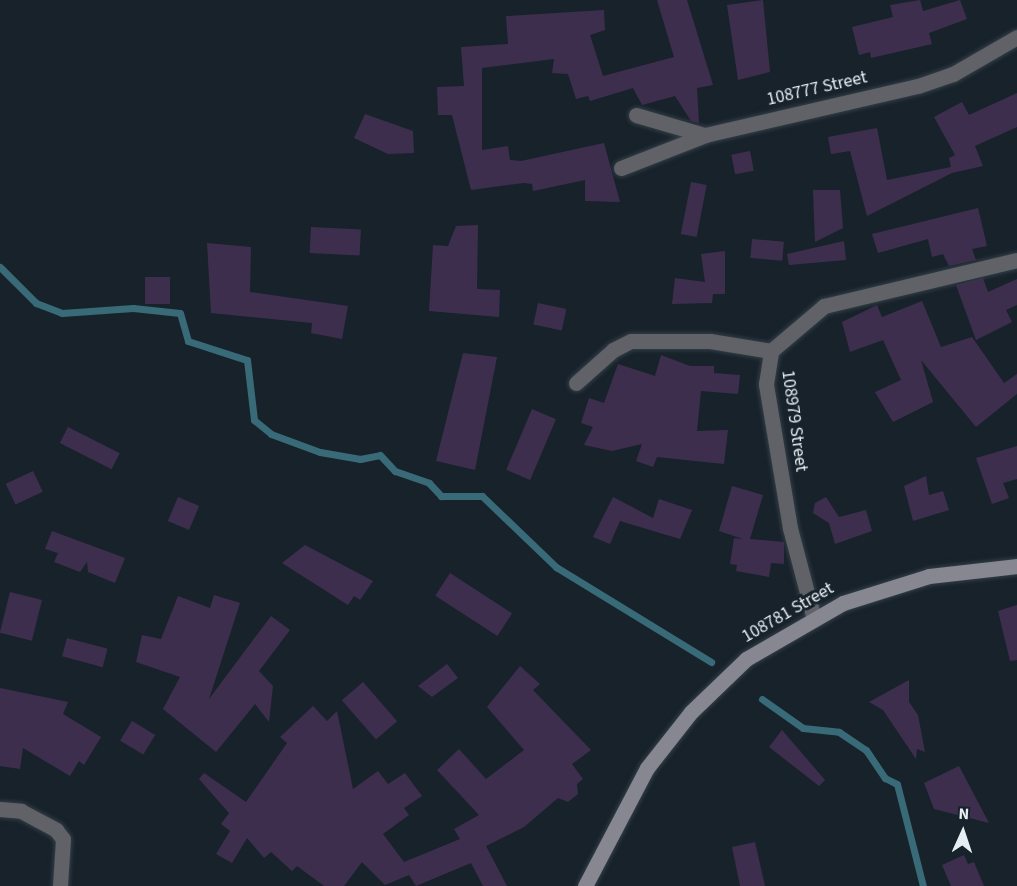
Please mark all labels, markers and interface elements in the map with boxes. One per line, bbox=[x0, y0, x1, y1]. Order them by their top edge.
street label: 108777 Street bbox=[765, 67, 869, 111]
street label: 108979 Street bbox=[776, 369, 812, 473]
street label: 108781 Street bbox=[738, 578, 838, 648]
north arrow bbox=[933, 802, 993, 862]
text: N bbox=[958, 803, 970, 825]

